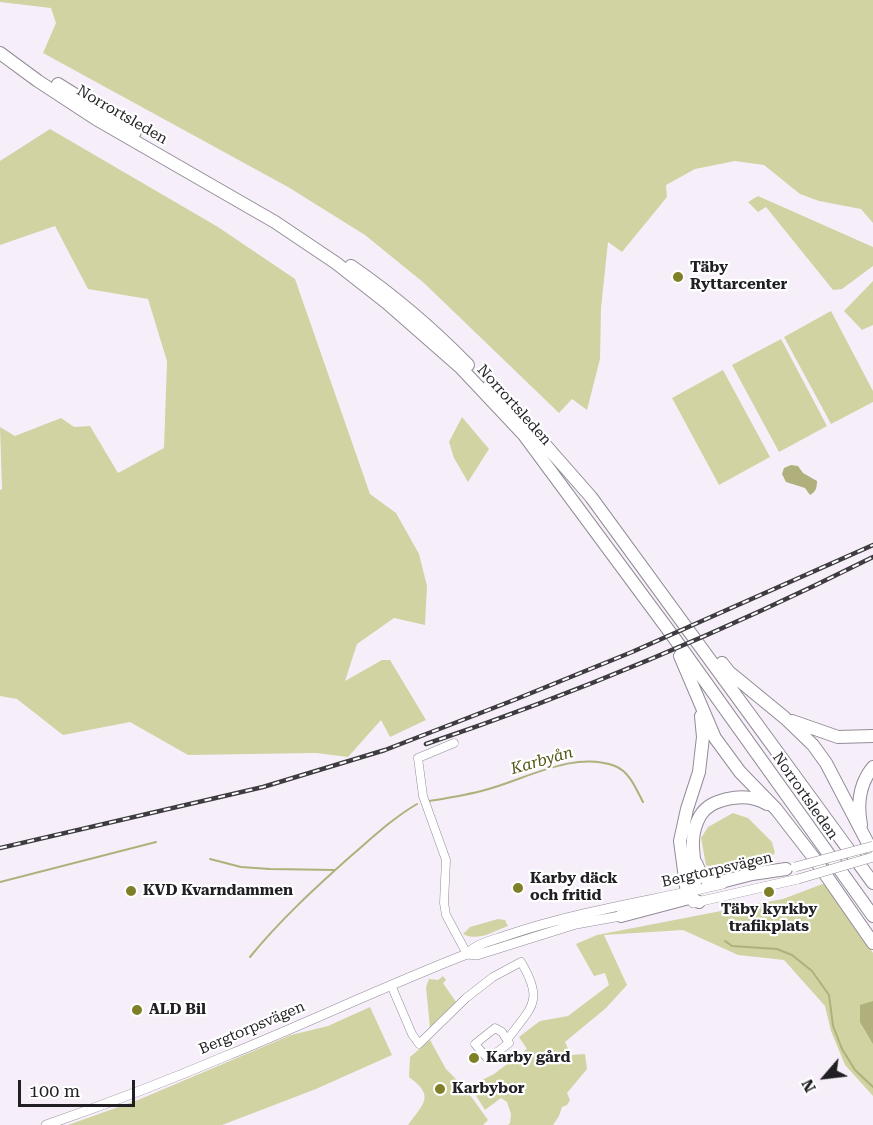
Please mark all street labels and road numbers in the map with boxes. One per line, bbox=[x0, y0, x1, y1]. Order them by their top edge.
street label: Norrortsleden bbox=[73, 82, 171, 148]
street label: Norrortsleden bbox=[473, 361, 555, 449]
street label: Norrortsleden bbox=[768, 749, 842, 843]
street label: Bergtorpsvägen bbox=[660, 848, 774, 892]
street label: Bergtorpsvägen bbox=[196, 998, 308, 1058]

